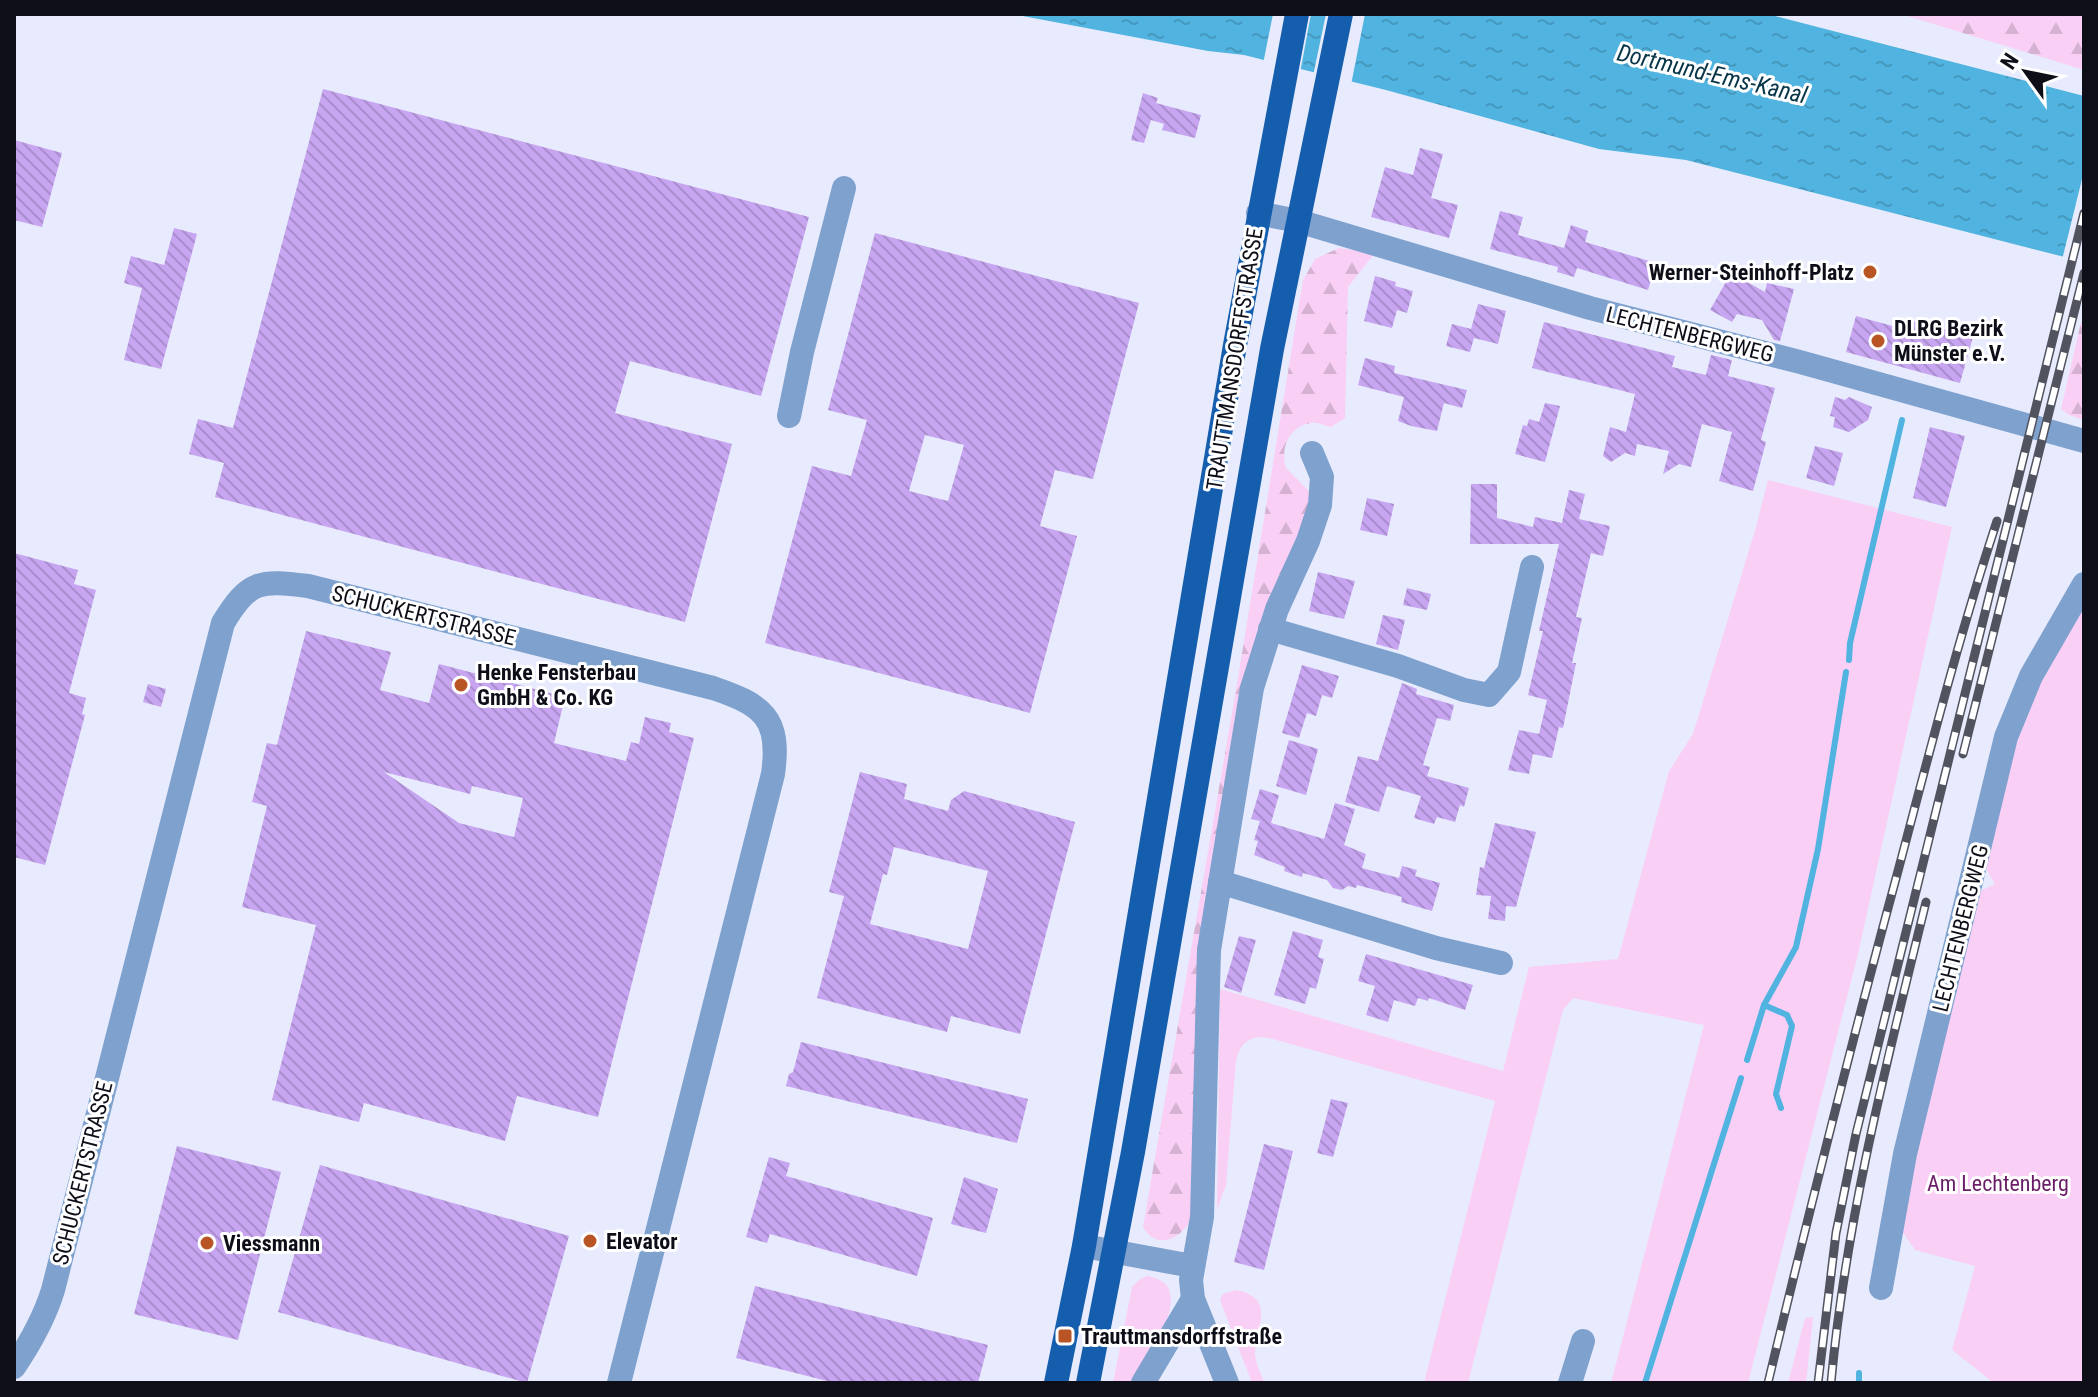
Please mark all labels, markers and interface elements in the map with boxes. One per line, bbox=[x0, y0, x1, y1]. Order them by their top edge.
north arrow bbox=[1986, 32, 2066, 112]
water label: Dortmund-Ems-Kanal bbox=[1614, 39, 1810, 110]
text: N bbox=[1995, 49, 2024, 74]
street label: TRAUTTMANSDORFFSTRASSE bbox=[1201, 226, 1268, 492]
place label: Werner-Steinhoff-Platz bbox=[1649, 260, 1854, 285]
marker: Werner-Steinhoff-Platz bbox=[1861, 263, 1879, 281]
street label: LECHTENBERGWEG bbox=[1604, 302, 1776, 367]
place label: DLRG Bezirk Münster e.V. bbox=[1894, 316, 2006, 366]
marker: DLRG Bezirk Münster e.V. bbox=[1869, 332, 1887, 350]
street label: SCHUCKERTSTRASSE bbox=[329, 581, 518, 650]
place label: Henke Fensterbau GmbH & Co. KG bbox=[477, 660, 636, 710]
marker: Henke Fensterbau GmbH & Co. KG bbox=[452, 676, 470, 694]
street label: LECHTENBERGWEG bbox=[1928, 842, 1993, 1014]
street label: SCHUCKERTSTRASSE bbox=[48, 1079, 117, 1268]
park label: Am Lechtenberg bbox=[1927, 1171, 2069, 1196]
place label: Elevator bbox=[606, 1229, 677, 1254]
place label: Viessmann bbox=[223, 1231, 320, 1256]
marker: Elevator bbox=[581, 1232, 599, 1250]
marker: Viessmann bbox=[198, 1234, 216, 1252]
place label: Trauttmansdorffstraße bbox=[1081, 1324, 1282, 1349]
marker: Trauttmansdorffstraße bbox=[1056, 1327, 1074, 1345]

